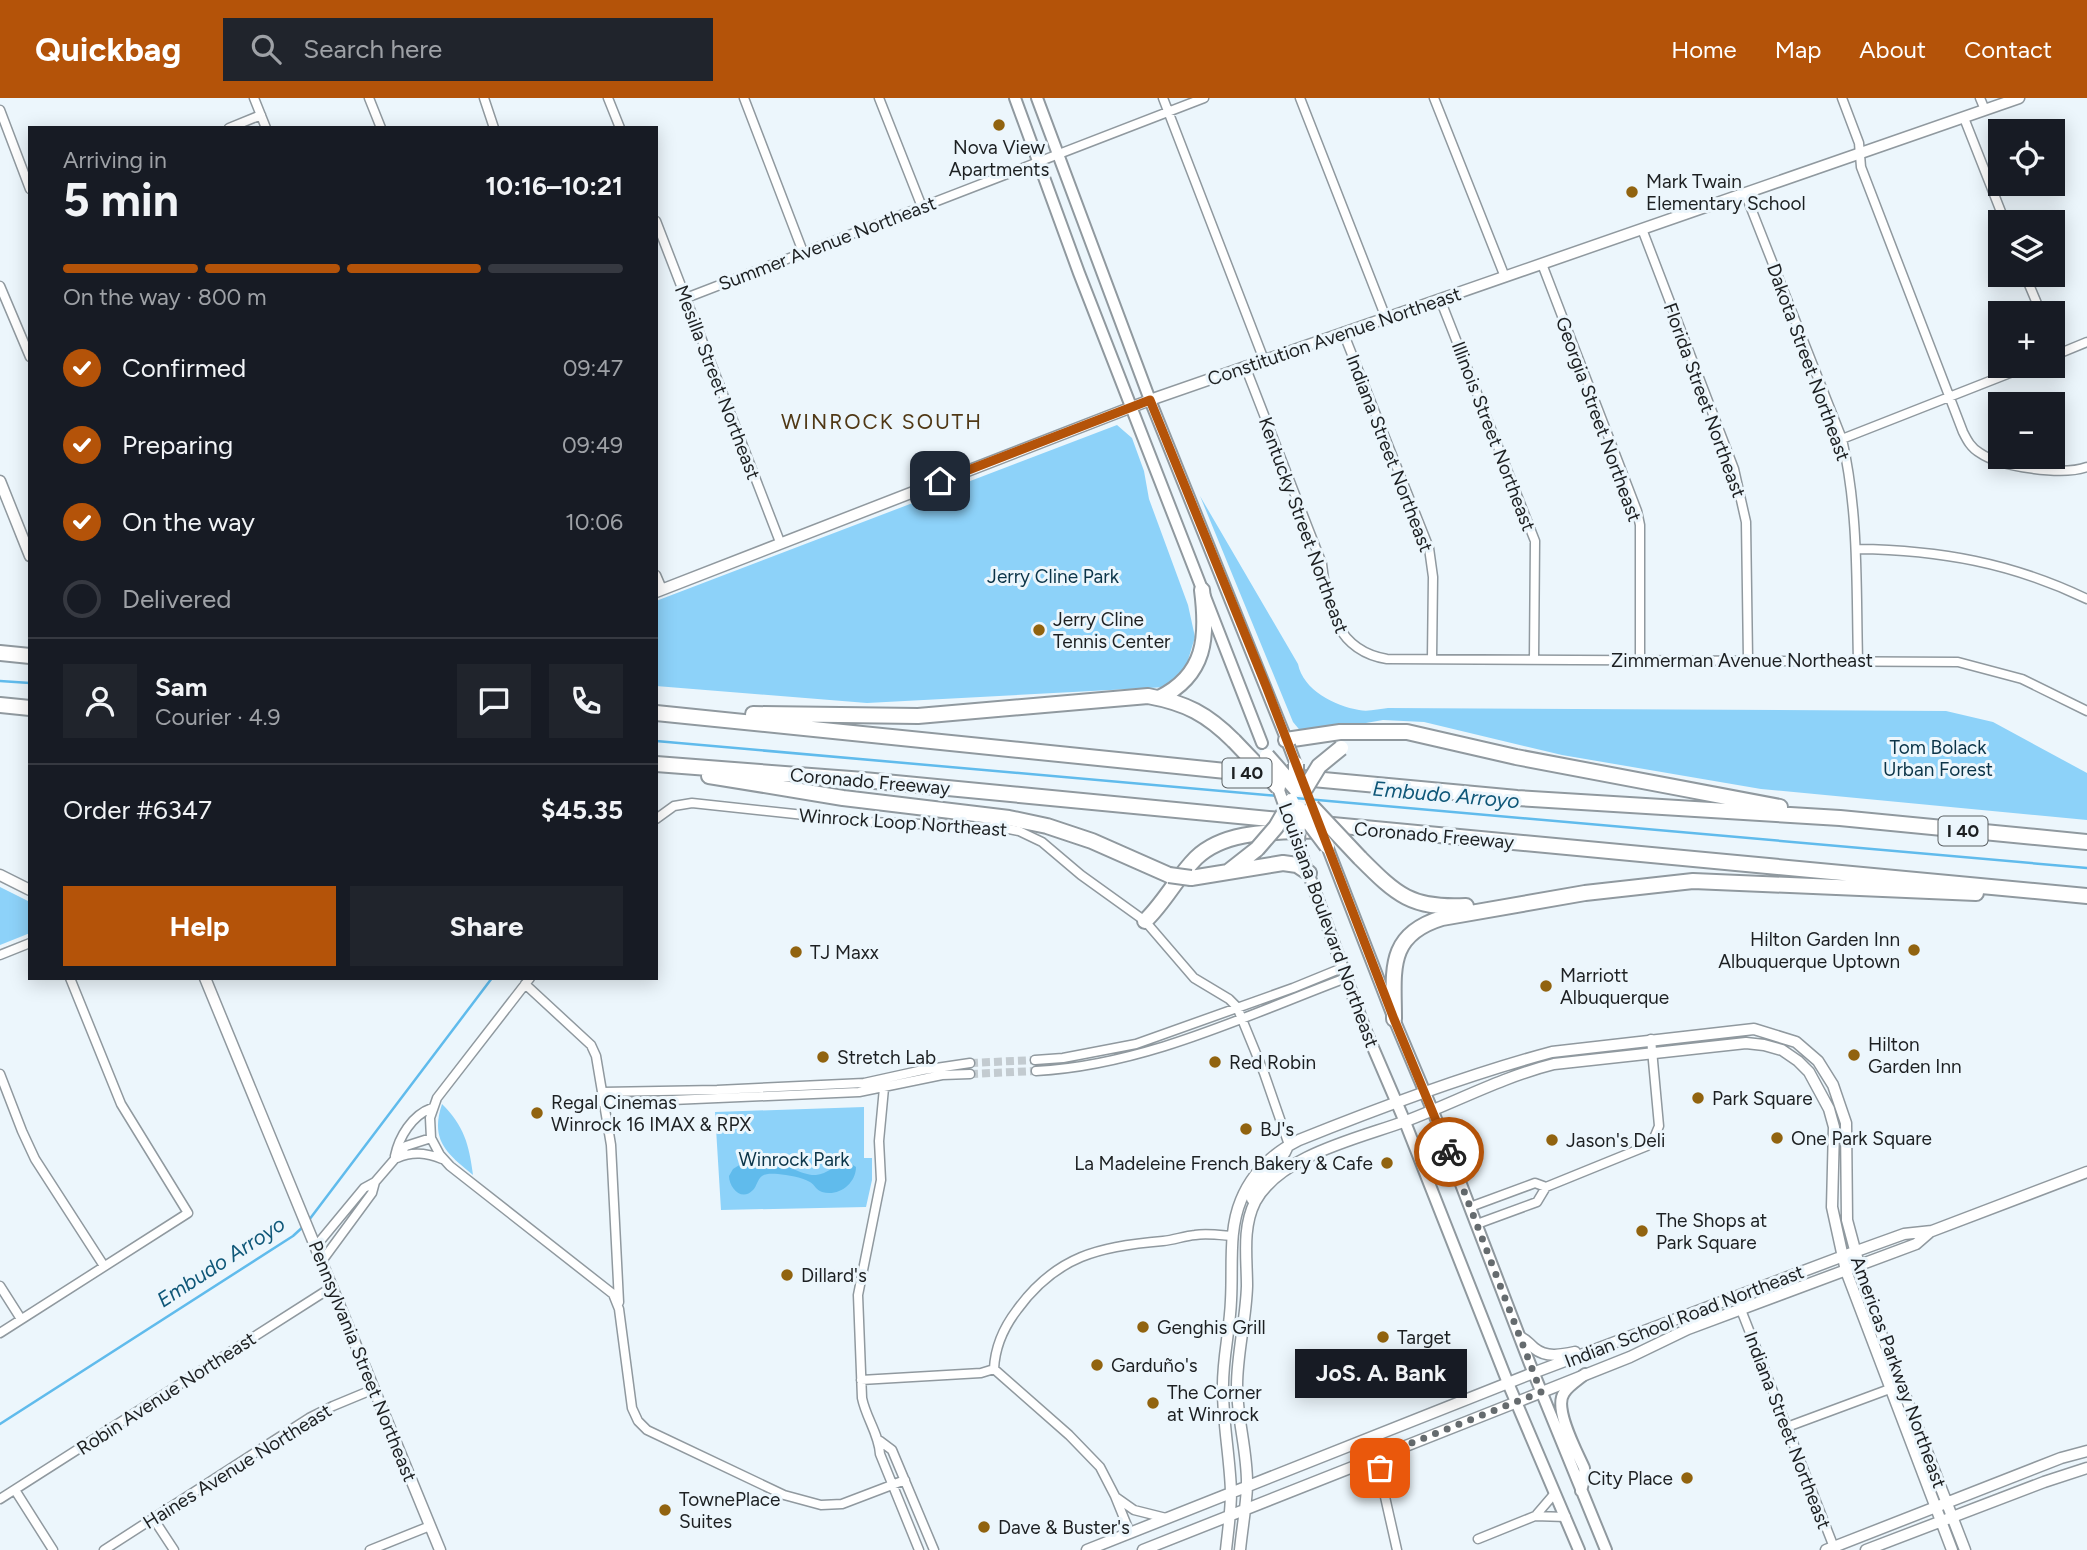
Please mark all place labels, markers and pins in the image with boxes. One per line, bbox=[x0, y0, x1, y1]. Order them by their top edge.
marker: Nova View Apartments bbox=[991, 117, 1007, 133]
place label: Nova View Apartments bbox=[949, 136, 1049, 181]
place label: Mark Twain Elementary School bbox=[1646, 170, 1806, 215]
marker: Mark Twain Elementary School bbox=[1624, 184, 1640, 200]
pin bbox=[910, 451, 970, 511]
place label: Jerry Cline Tennis Center bbox=[1053, 608, 1171, 653]
marker: Jerry Cline Tennis Center bbox=[1031, 622, 1047, 638]
place label: Hilton Garden Inn Albuquerque Uptown bbox=[1718, 928, 1900, 973]
place label: TJ Maxx bbox=[810, 941, 879, 964]
marker: Hilton Garden Inn Albuquerque Uptown bbox=[1906, 942, 1922, 958]
marker: TJ Maxx bbox=[788, 944, 804, 960]
place label: Marriott Albuquerque bbox=[1560, 964, 1669, 1009]
marker: Marriott Albuquerque bbox=[1538, 978, 1554, 994]
place label: Hilton Garden Inn bbox=[1868, 1033, 1962, 1078]
place label: Stretch Lab bbox=[837, 1046, 936, 1069]
marker: Hilton Garden Inn bbox=[1846, 1047, 1862, 1063]
marker: Stretch Lab bbox=[815, 1049, 831, 1065]
place label: Red Robin bbox=[1229, 1051, 1316, 1074]
marker: Red Robin bbox=[1207, 1054, 1223, 1070]
place label: Park Square bbox=[1712, 1087, 1813, 1110]
marker: Park Square bbox=[1690, 1090, 1706, 1106]
place label: Regal Cinemas Winrock 16 IMAX & RPX bbox=[551, 1091, 751, 1136]
marker: Regal Cinemas Winrock 16 IMAX & RPX bbox=[529, 1105, 545, 1121]
place label: BJ's bbox=[1260, 1118, 1294, 1141]
marker: BJ's bbox=[1238, 1121, 1254, 1137]
place label: One Park Square bbox=[1791, 1127, 1932, 1150]
place label: Jason's Deli bbox=[1566, 1129, 1665, 1152]
marker: One Park Square bbox=[1769, 1130, 1785, 1146]
marker: Jason's Deli bbox=[1544, 1132, 1560, 1148]
place label: La Madeleine French Bakery & Cafe bbox=[1074, 1152, 1373, 1175]
marker: La Madeleine French Bakery & Cafe bbox=[1379, 1155, 1395, 1171]
place label: The Shops at Park Square bbox=[1656, 1209, 1767, 1254]
marker: The Shops at Park Square bbox=[1634, 1223, 1650, 1239]
place label: Dillard's bbox=[801, 1264, 867, 1287]
marker: Dillard's bbox=[779, 1267, 795, 1283]
place label: Genghis Grill bbox=[1157, 1316, 1266, 1339]
marker: Genghis Grill bbox=[1135, 1319, 1151, 1335]
place label: Target bbox=[1397, 1326, 1451, 1349]
marker: Target bbox=[1375, 1329, 1391, 1345]
callout: JoS. A. Bank bbox=[1294, 1349, 1466, 1398]
place label: Garduño's bbox=[1111, 1354, 1198, 1377]
marker: Garduño's bbox=[1089, 1357, 1105, 1373]
place label: The Corner at Winrock bbox=[1167, 1381, 1262, 1426]
marker: The Corner at Winrock bbox=[1145, 1395, 1161, 1411]
pin bbox=[1350, 1438, 1410, 1498]
place label: City Place bbox=[1587, 1467, 1673, 1490]
marker: City Place bbox=[1679, 1470, 1695, 1486]
place label: TownePlace Suites bbox=[679, 1488, 780, 1533]
marker: TownePlace Suites bbox=[657, 1502, 673, 1518]
place label: Dave & Buster's bbox=[998, 1516, 1130, 1539]
marker: Dave & Buster's bbox=[976, 1519, 992, 1535]

